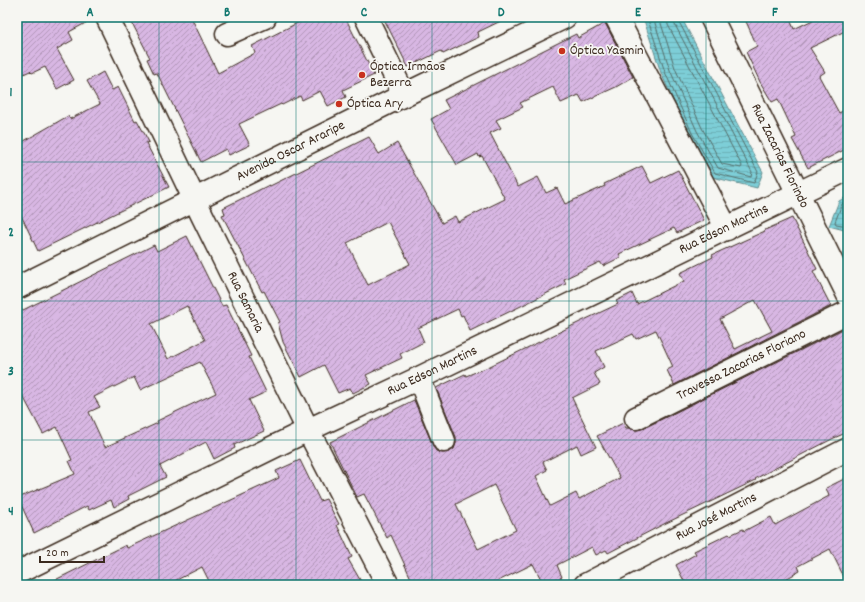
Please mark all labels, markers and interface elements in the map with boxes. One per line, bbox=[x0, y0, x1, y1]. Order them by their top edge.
text: A bbox=[86, 4, 94, 23]
text: B bbox=[224, 4, 230, 23]
text: C bbox=[361, 4, 368, 23]
text: D bbox=[498, 4, 505, 23]
text: E bbox=[635, 4, 642, 23]
text: F bbox=[772, 4, 778, 23]
place label: Óptica Yasmin bbox=[570, 41, 643, 61]
marker: Óptica Yasmin bbox=[557, 46, 567, 56]
place label: Óptica Irmãos Bezerra bbox=[370, 57, 446, 93]
marker: Óptica Irmãos Bezerra bbox=[357, 70, 367, 80]
text: 1 bbox=[10, 84, 13, 103]
place label: Óptica Ary bbox=[347, 94, 403, 114]
marker: Óptica Ary bbox=[334, 99, 344, 109]
street label: Rua Zacarias Florindo bbox=[745, 100, 814, 212]
street label: Avenida Oscar Araripe bbox=[233, 116, 349, 187]
street label: Rua Edson Martins bbox=[676, 199, 772, 260]
text: 2 bbox=[8, 224, 14, 243]
street label: Rua Samaria bbox=[222, 268, 269, 337]
street label: Travessa Zacarias Floriano bbox=[673, 324, 810, 406]
street label: Rua Edson Martins bbox=[384, 341, 481, 401]
text: 3 bbox=[8, 363, 14, 382]
street label: Rua José Martins bbox=[672, 488, 761, 546]
text: 4 bbox=[8, 503, 14, 522]
scale bar bbox=[40, 538, 104, 564]
text: 20 m bbox=[46, 545, 69, 562]

